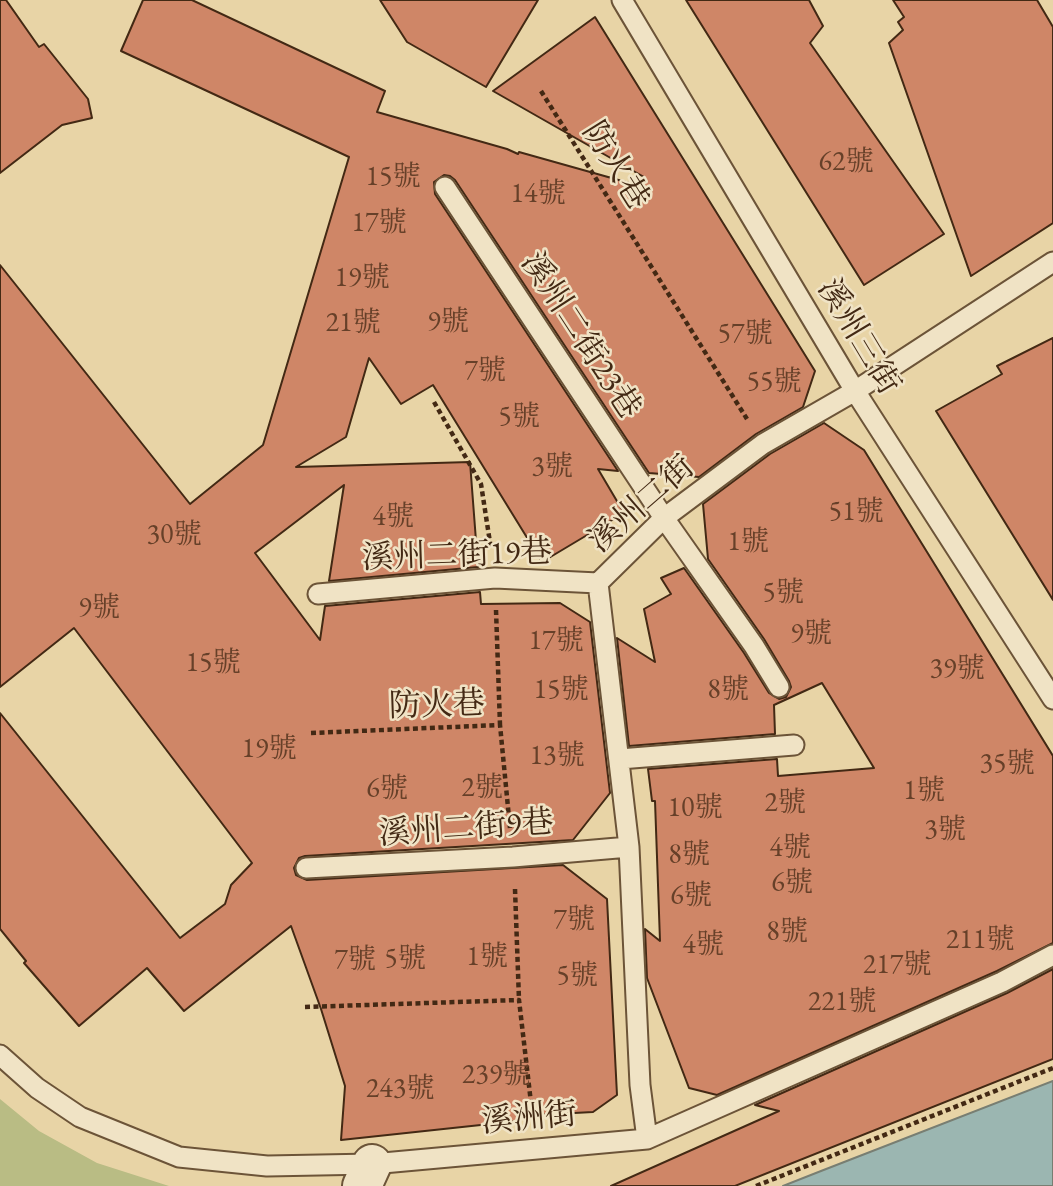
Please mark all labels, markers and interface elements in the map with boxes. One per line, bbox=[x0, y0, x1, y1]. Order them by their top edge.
street label: 防火巷 bbox=[573, 115, 657, 217]
house number: 62號 bbox=[819, 145, 873, 179]
house number: 15號 bbox=[366, 160, 420, 194]
house number: 14號 bbox=[511, 177, 565, 211]
house number: 17號 bbox=[352, 206, 406, 240]
street label: 溪州二街23巷 bbox=[512, 246, 648, 426]
house number: 19號 bbox=[335, 261, 389, 295]
street label: 溪州三街 bbox=[809, 272, 907, 402]
house number: 9號 bbox=[427, 305, 469, 339]
house number: 21號 bbox=[326, 306, 380, 340]
house number: 57號 bbox=[718, 317, 772, 351]
house number: 7號 bbox=[464, 354, 506, 388]
house number: 55號 bbox=[747, 365, 801, 399]
house number: 5號 bbox=[498, 400, 540, 434]
street label: 溪州二街 bbox=[581, 449, 703, 561]
house number: 3號 bbox=[531, 450, 573, 484]
house number: 51號 bbox=[829, 495, 883, 529]
house number: 4號 bbox=[372, 500, 414, 534]
house number: 30號 bbox=[147, 518, 201, 552]
house number: 1號 bbox=[727, 525, 769, 559]
street label: 溪州二街19巷 bbox=[361, 533, 553, 579]
house number: 5號 bbox=[762, 576, 804, 610]
house number: 9號 bbox=[78, 591, 120, 625]
house number: 9號 bbox=[790, 617, 832, 651]
house number: 17號 bbox=[529, 624, 583, 658]
house number: 15號 bbox=[186, 646, 240, 680]
house number: 39號 bbox=[930, 652, 984, 686]
house number: 15號 bbox=[534, 673, 588, 707]
house number: 8號 bbox=[707, 673, 749, 707]
street label: 防火巷 bbox=[388, 685, 486, 727]
house number: 19號 bbox=[242, 732, 296, 766]
house number: 13號 bbox=[530, 739, 584, 773]
house number: 35號 bbox=[980, 747, 1034, 781]
house number: 2號 bbox=[461, 771, 503, 805]
house number: 6號 bbox=[366, 772, 408, 806]
house number: 1號 bbox=[903, 774, 945, 808]
house number: 2號 bbox=[764, 786, 806, 820]
house number: 10號 bbox=[668, 791, 722, 825]
street label: 溪州二街9巷 bbox=[377, 804, 555, 854]
house number: 3號 bbox=[924, 813, 966, 847]
house number: 4號 bbox=[769, 831, 811, 865]
house number: 8號 bbox=[668, 838, 710, 872]
house number: 6號 bbox=[771, 866, 813, 900]
house number: 6號 bbox=[670, 879, 712, 913]
house number: 7號 bbox=[553, 903, 595, 937]
house number: 8號 bbox=[766, 915, 808, 949]
house number: 211號 bbox=[946, 923, 1014, 957]
house number: 4號 bbox=[682, 928, 724, 962]
house number: 1號 bbox=[466, 940, 508, 974]
house number: 5號 bbox=[384, 942, 426, 976]
house number: 7號 bbox=[334, 943, 376, 977]
house number: 217號 bbox=[863, 948, 931, 982]
house number: 5號 bbox=[556, 959, 598, 993]
house number: 221號 bbox=[808, 985, 876, 1019]
house number: 239號 bbox=[462, 1058, 530, 1092]
house number: 243號 bbox=[366, 1072, 434, 1106]
street label: 溪洲街 bbox=[480, 1096, 578, 1142]

